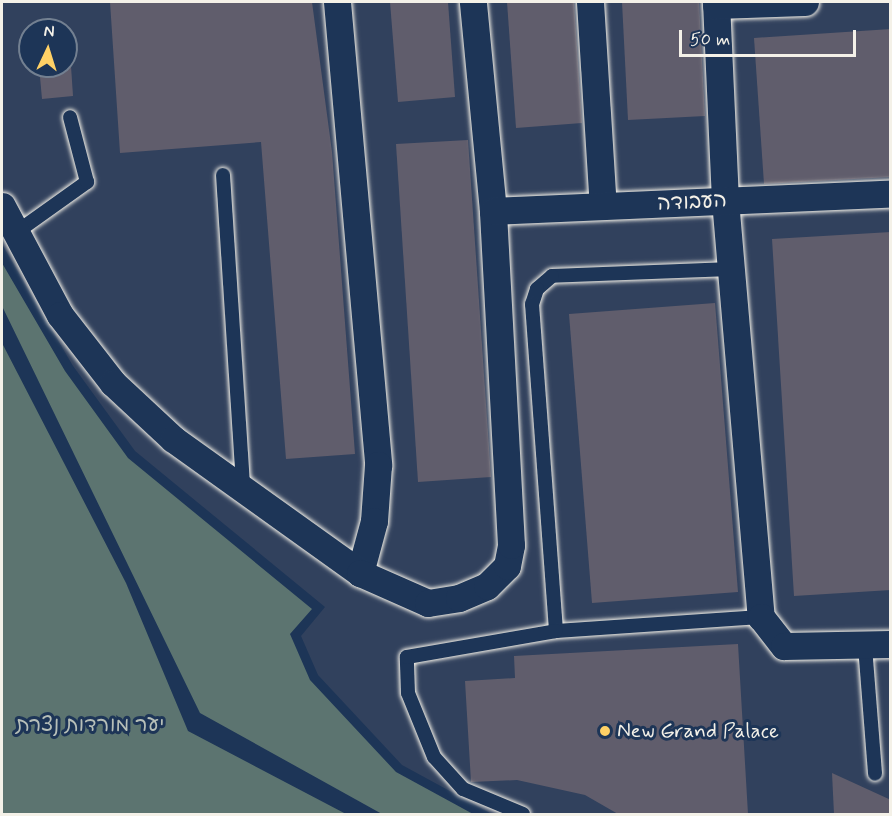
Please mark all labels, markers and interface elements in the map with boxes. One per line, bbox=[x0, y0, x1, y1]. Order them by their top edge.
north arrow bbox=[18, 18, 78, 78]
scale bar bbox=[682, 18, 859, 56]
text: N bbox=[43, 21, 55, 42]
text: 50 m bbox=[690, 28, 730, 52]
street label: העבודה bbox=[656, 188, 728, 216]
park label: יער מורדות נצרת bbox=[16, 712, 164, 738]
place label: New Grand Palace bbox=[617, 718, 781, 744]
marker: New Grand Palace bbox=[598, 724, 612, 738]

